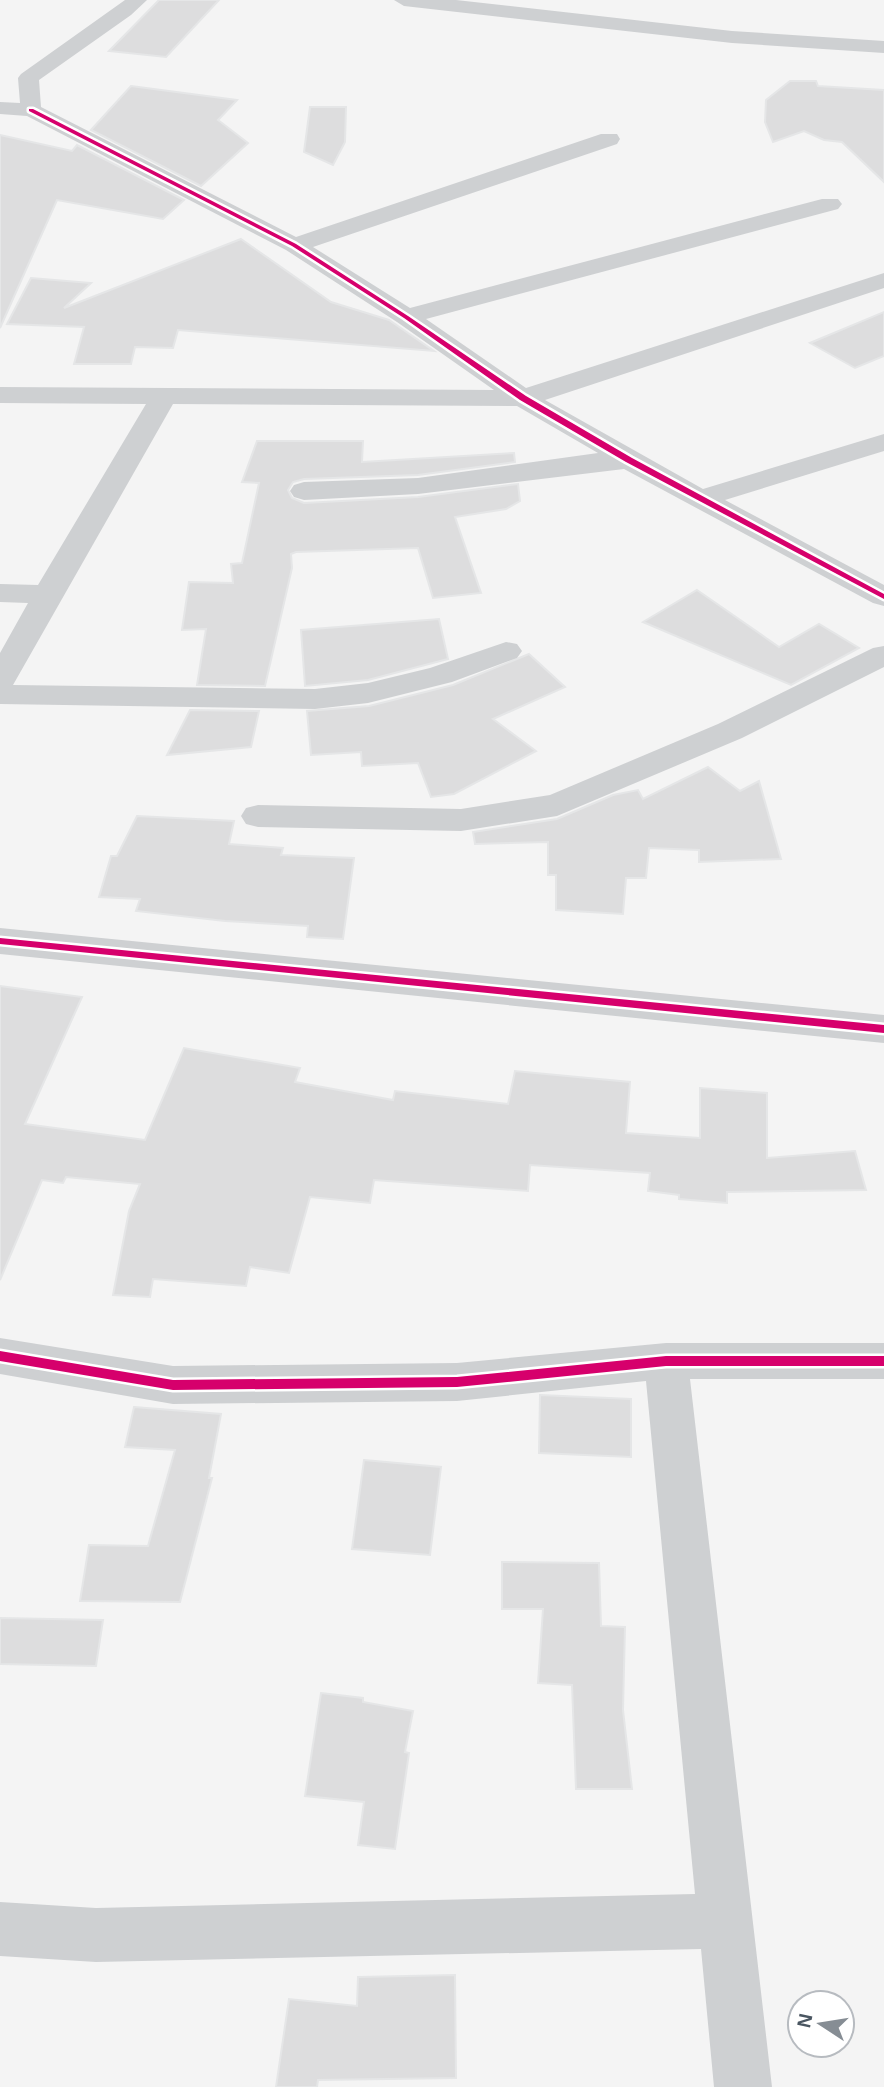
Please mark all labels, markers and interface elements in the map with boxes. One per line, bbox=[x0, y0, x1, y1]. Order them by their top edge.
north arrow bbox=[786, 1989, 856, 2059]
text: N bbox=[793, 2012, 817, 2029]

